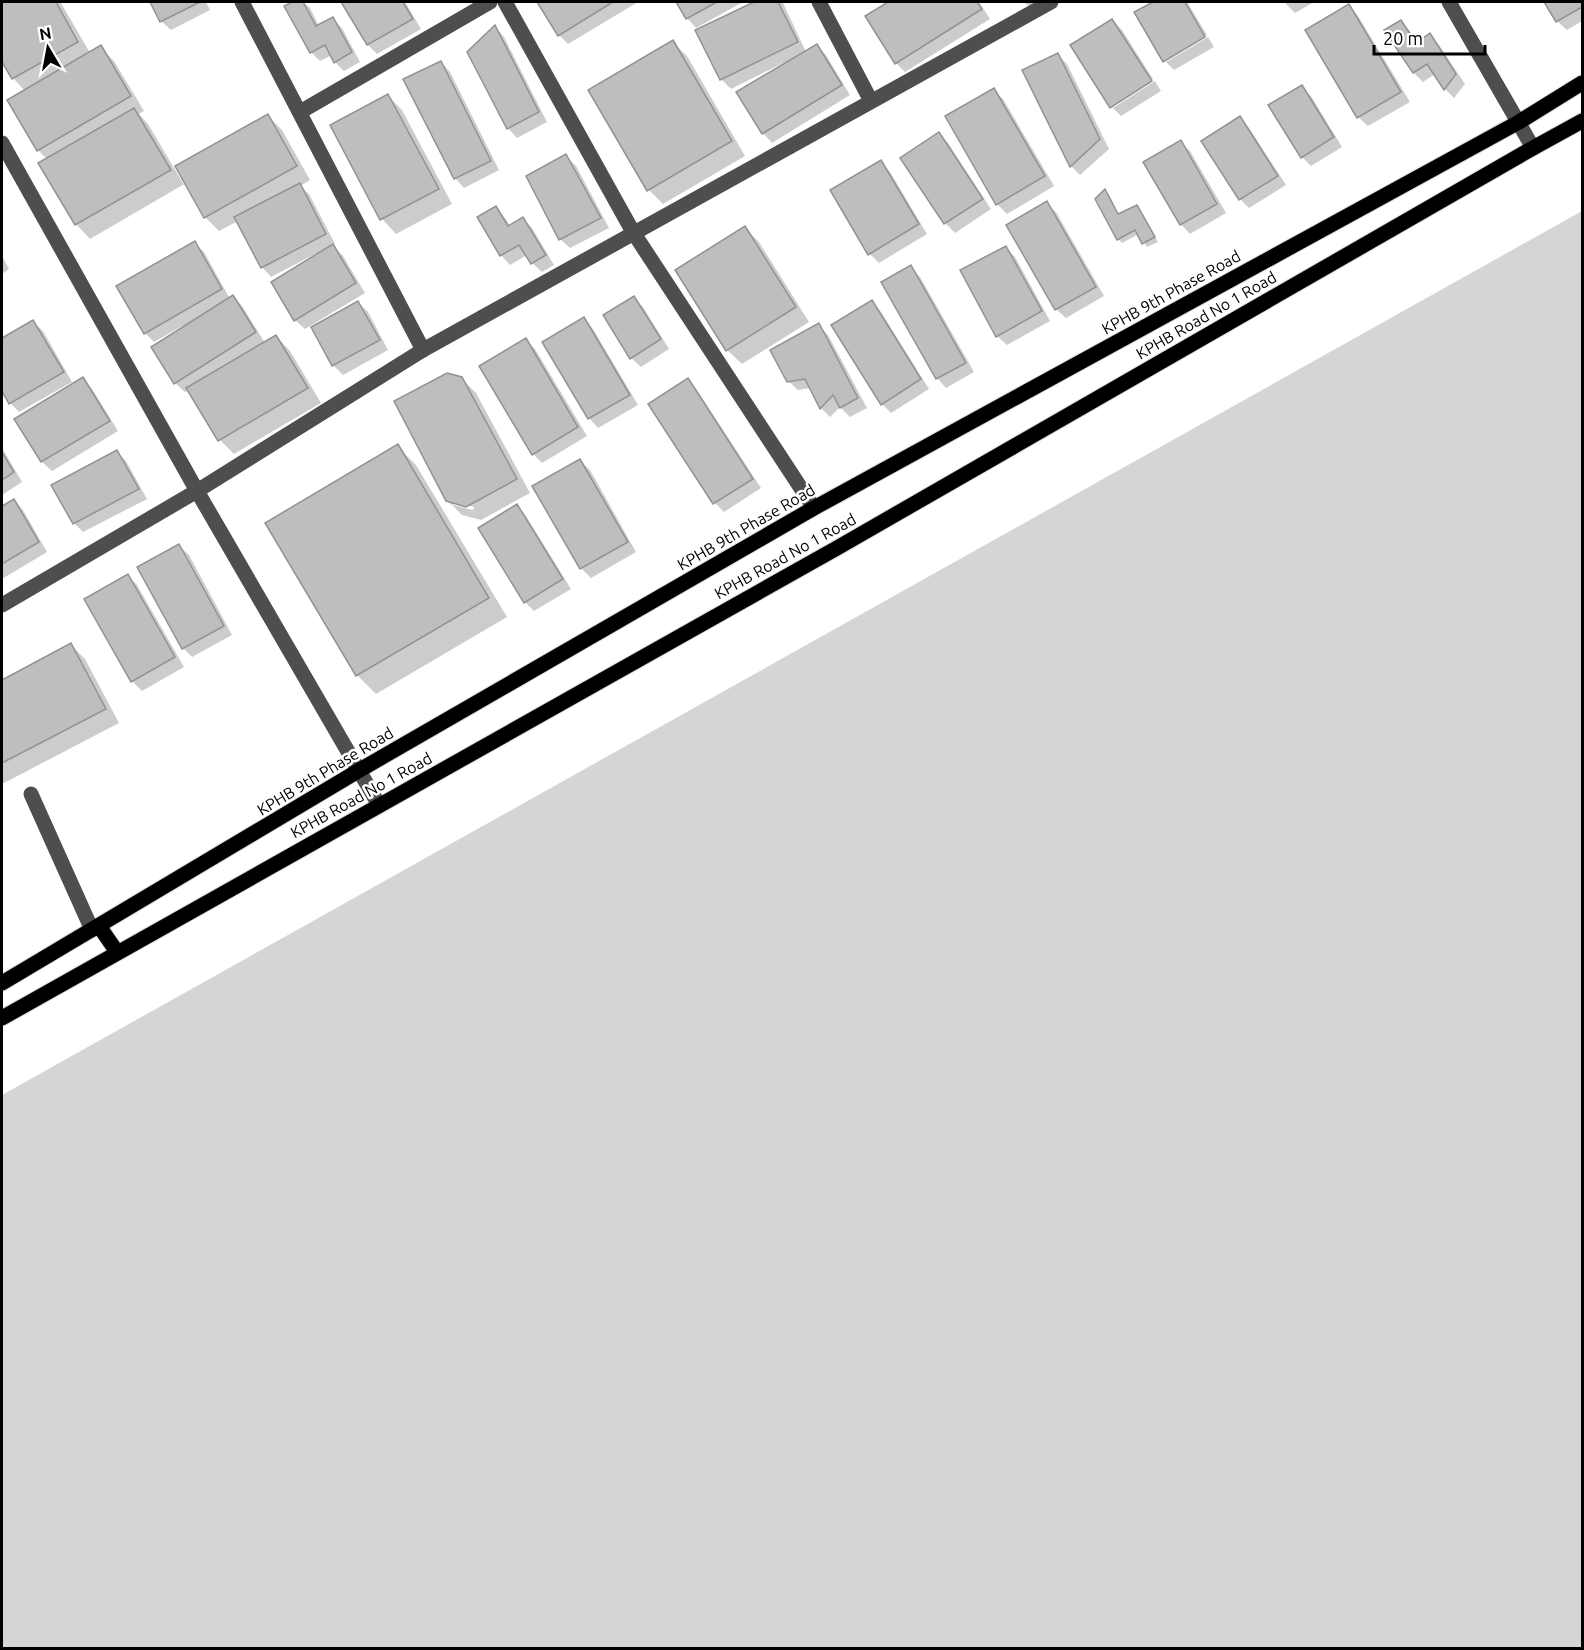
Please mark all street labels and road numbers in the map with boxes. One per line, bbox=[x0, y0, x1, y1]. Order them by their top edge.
street label: KPHB 9th Phase Road bbox=[1099, 246, 1243, 338]
street label: KPHB Road No 1 Road bbox=[1133, 267, 1279, 363]
street label: KPHB 9th Phase Road bbox=[674, 480, 818, 574]
street label: KPHB Road No 1 Road bbox=[711, 510, 859, 602]
street label: KPHB 9th Phase Road bbox=[254, 723, 396, 819]
street label: KPHB Road No 1 Road bbox=[287, 749, 435, 841]

